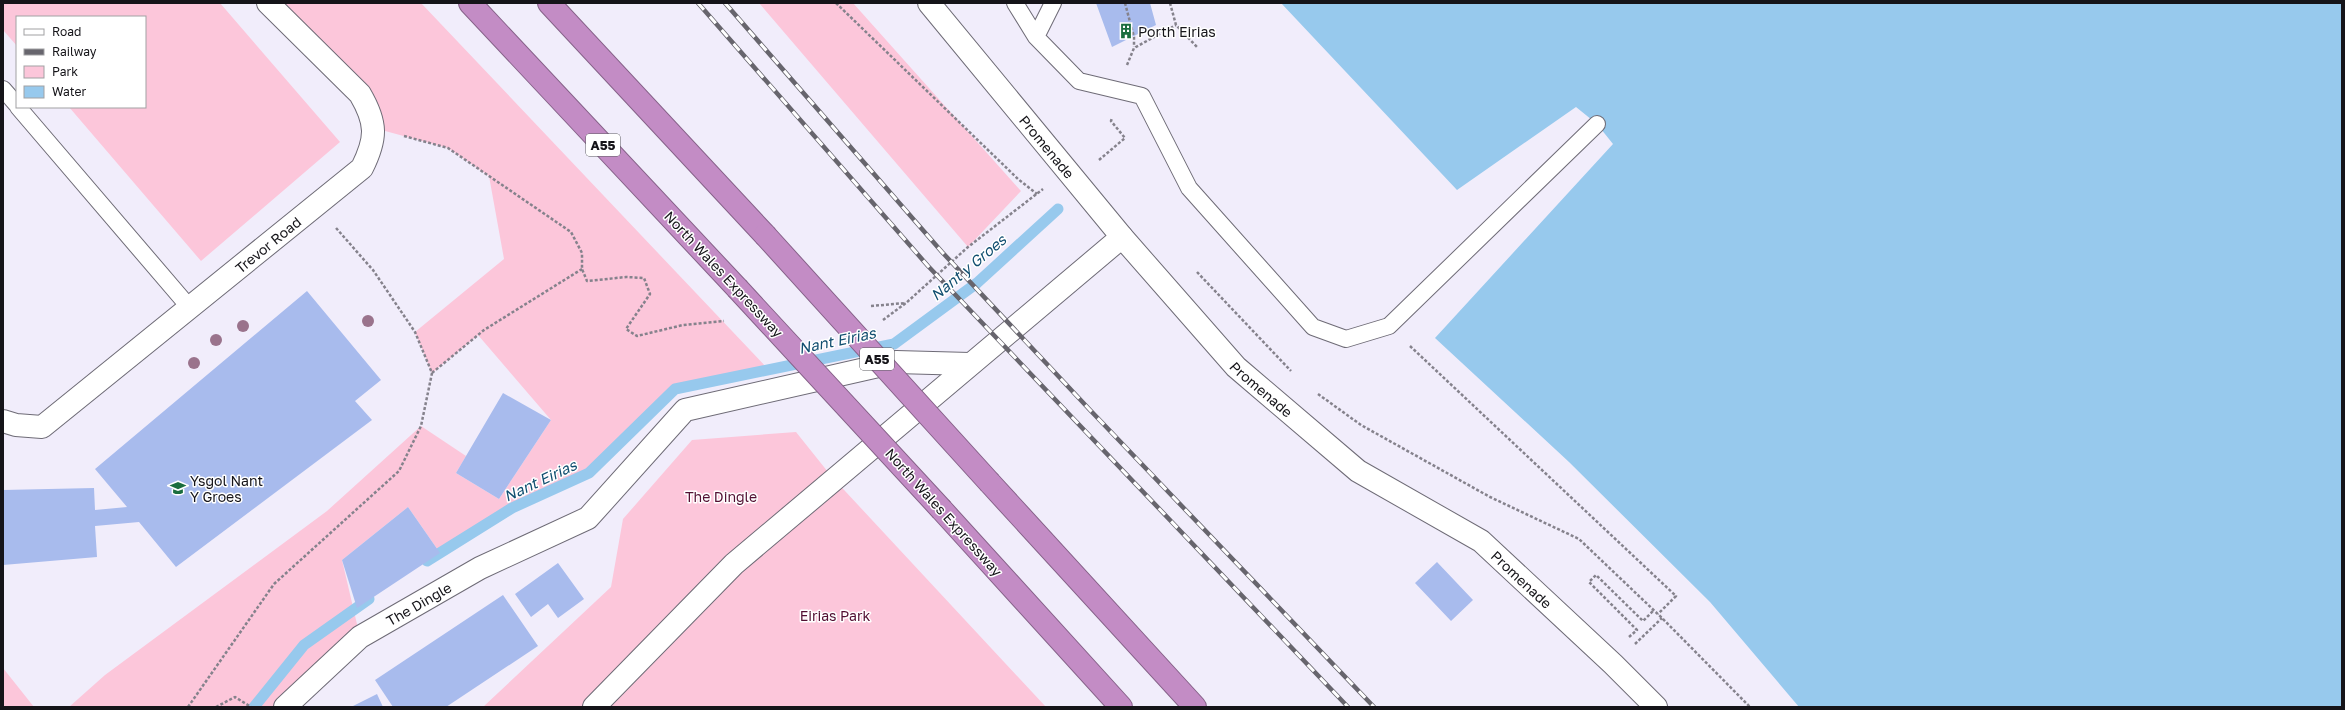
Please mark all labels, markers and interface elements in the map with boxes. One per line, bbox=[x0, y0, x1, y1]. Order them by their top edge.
legend bbox=[16, 16, 146, 108]
building icon: Porth Eirias bbox=[1117, 22, 1135, 40]
place label: Porth Eirias bbox=[1138, 23, 1216, 40]
text: Road bbox=[52, 24, 81, 39]
text: Railway bbox=[52, 44, 97, 59]
text: Park bbox=[52, 64, 78, 79]
text: Water bbox=[52, 84, 86, 99]
street label: Promenade bbox=[1016, 111, 1078, 181]
road number: A55 bbox=[586, 134, 620, 156]
street label: North Wales Expressway bbox=[661, 207, 787, 341]
street label: Trevor Road bbox=[231, 213, 304, 276]
water label: Nant y Groes bbox=[927, 230, 1011, 304]
water label: Nant Eirias bbox=[797, 323, 878, 357]
road number: A55 bbox=[860, 348, 894, 370]
street label: Promenade bbox=[1227, 358, 1296, 420]
street label: North Wales Expressway bbox=[882, 445, 1006, 580]
water label: Nant Eirias bbox=[501, 455, 580, 505]
place label: Ysgol Nant Y Groes bbox=[190, 472, 263, 505]
school or university icon: Ysgol Nant Y Groes bbox=[169, 479, 187, 497]
park label: The Dingle bbox=[685, 488, 757, 505]
street label: Promenade bbox=[1488, 547, 1556, 612]
street label: The Dingle bbox=[383, 578, 454, 629]
park label: Eirias Park bbox=[800, 607, 870, 624]

